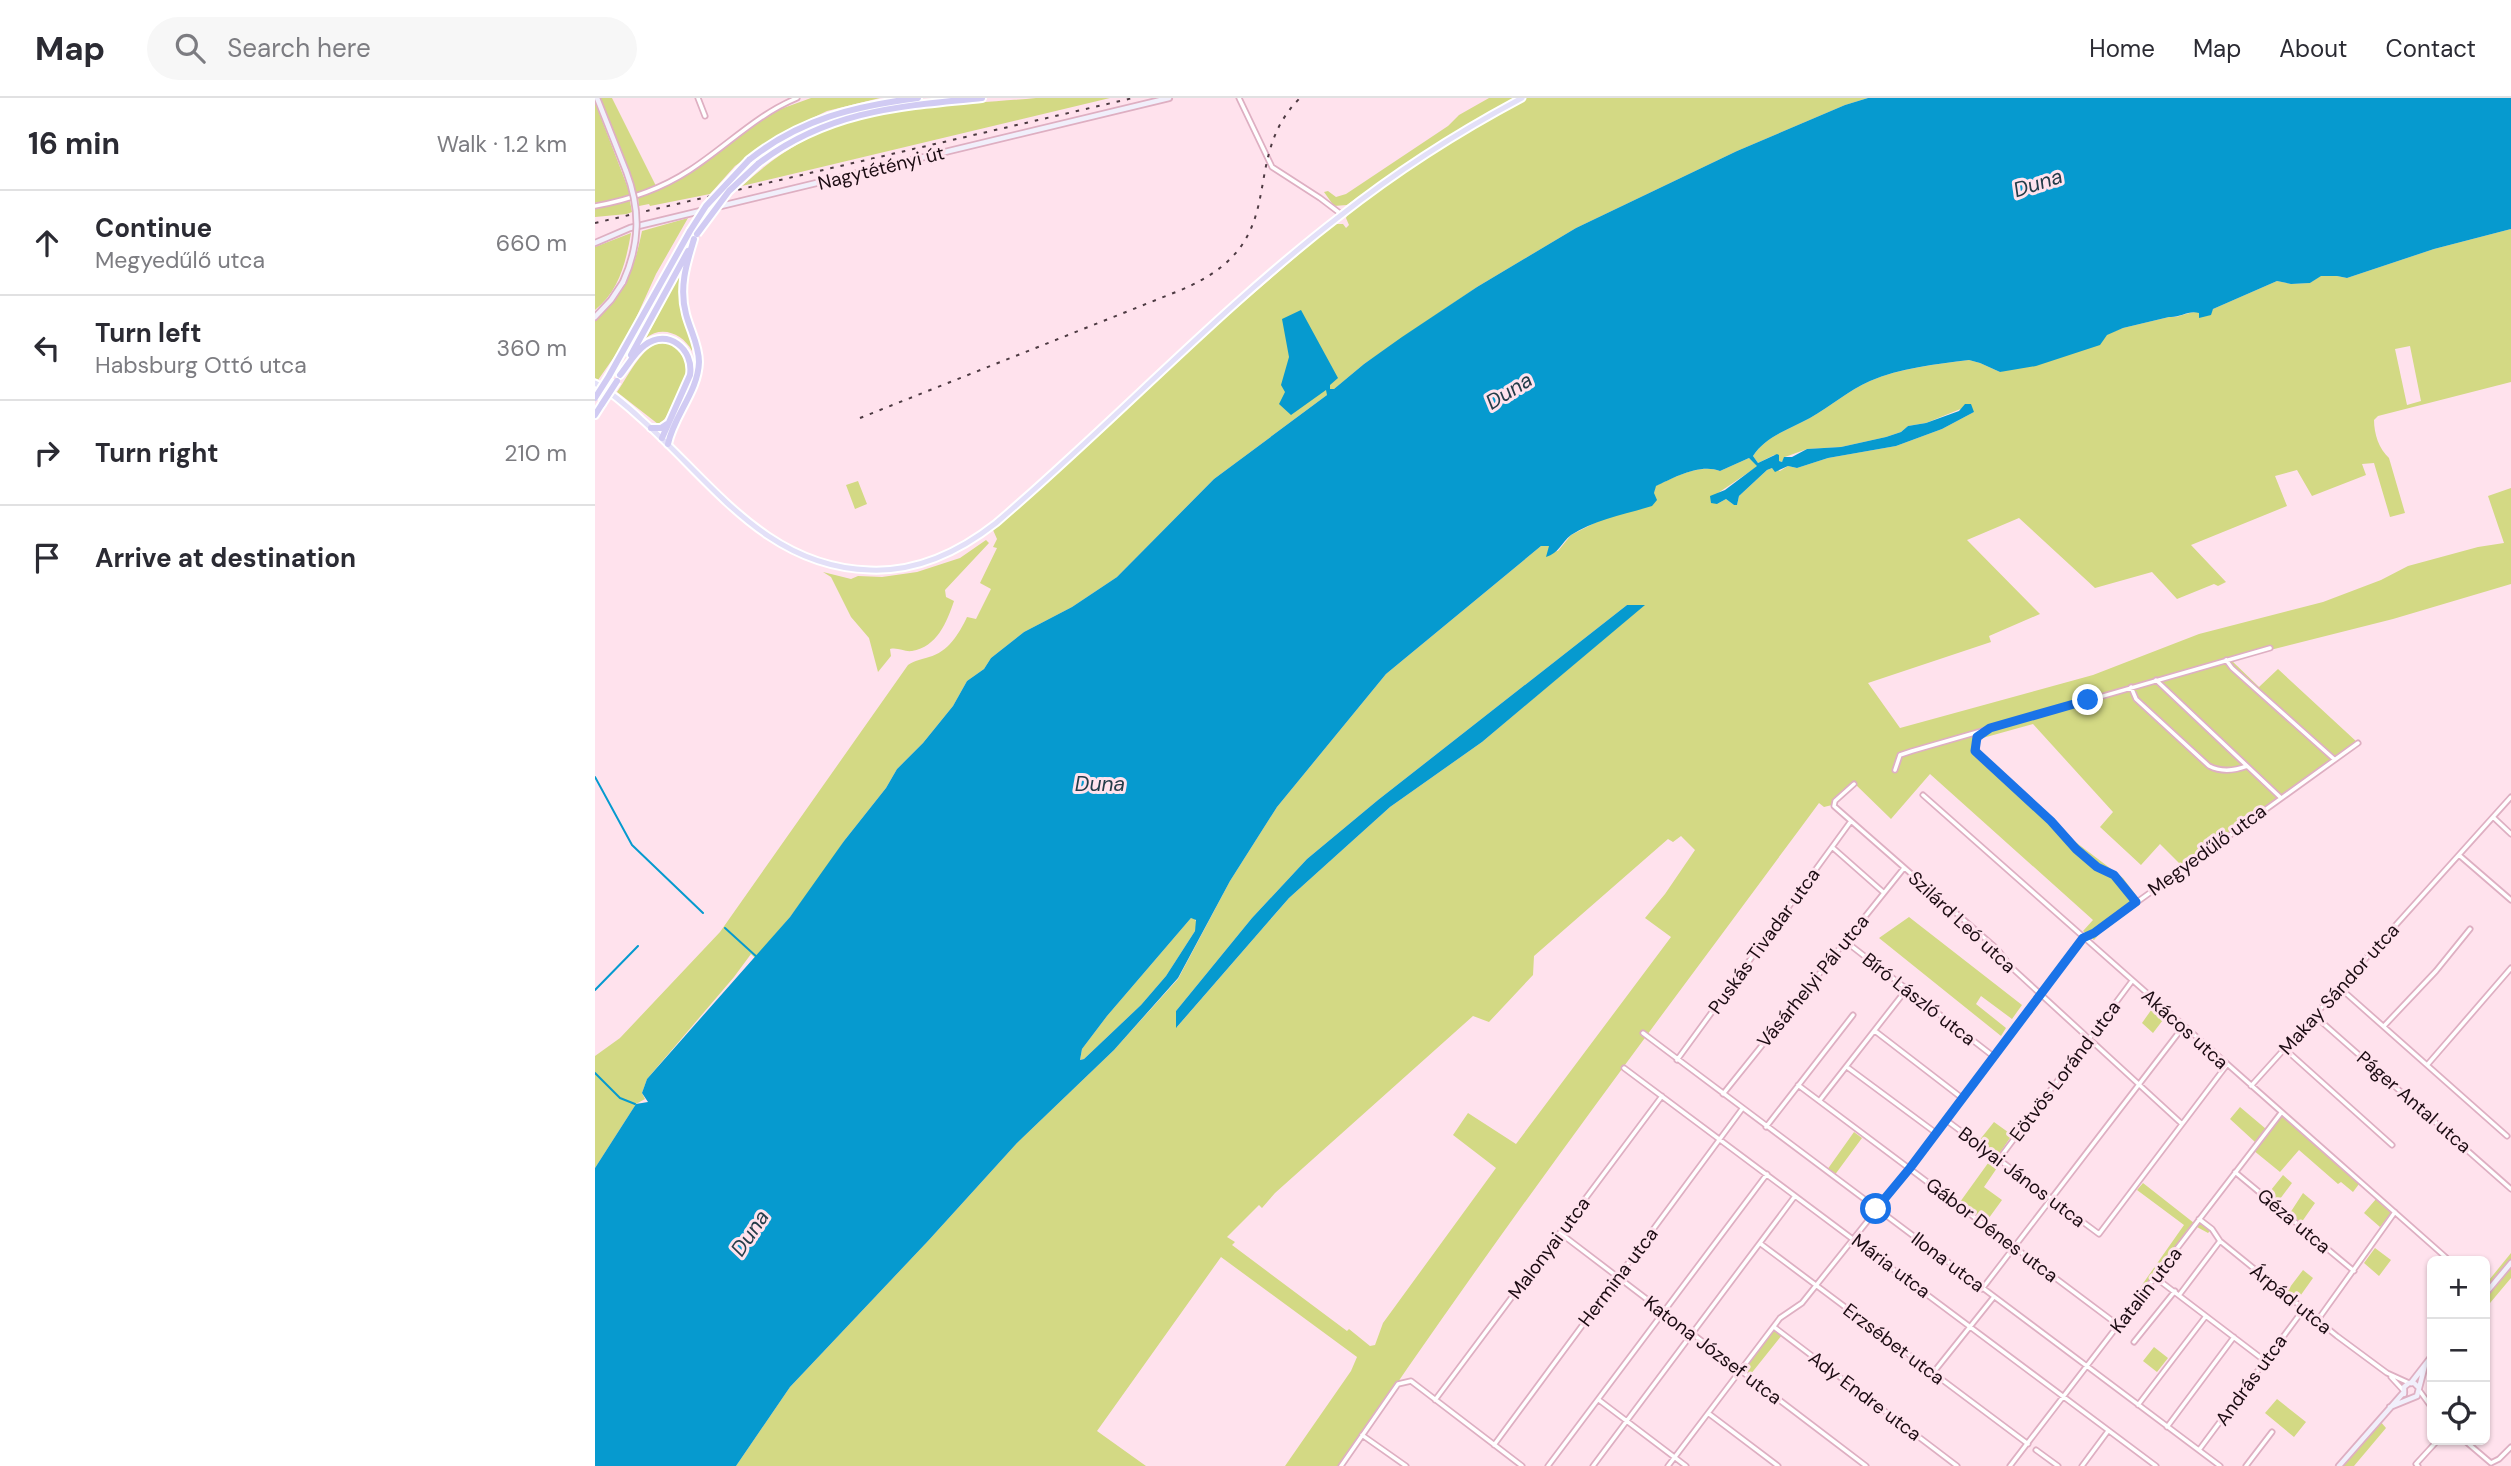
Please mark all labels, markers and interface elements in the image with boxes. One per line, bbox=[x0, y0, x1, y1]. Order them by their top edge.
search box bbox=[147, 17, 637, 80]
text: Map bbox=[35, 27, 105, 70]
icon: search bbox=[171, 29, 209, 67]
text: Search here bbox=[227, 31, 371, 65]
text: Home bbox=[2089, 33, 2155, 64]
text: Map bbox=[2193, 33, 2241, 64]
text: About bbox=[2279, 33, 2348, 64]
text: Contact bbox=[2386, 33, 2476, 64]
text: 16 min bbox=[28, 124, 120, 163]
text: Walk · 1.2 km bbox=[437, 129, 567, 159]
street label: Nagytétényi út bbox=[815, 140, 947, 196]
water label: Duna bbox=[2010, 162, 2066, 204]
text: Continue bbox=[95, 211, 212, 245]
icon: ahead bbox=[28, 224, 66, 262]
text: 660 m bbox=[496, 228, 567, 258]
text: Megyedűlő utca bbox=[95, 245, 265, 275]
text: Turn left bbox=[95, 316, 202, 350]
icon: left bbox=[28, 329, 66, 367]
text: 360 m bbox=[497, 333, 567, 363]
text: Habsburg Ottó utca bbox=[95, 350, 307, 380]
water label: Duna bbox=[1480, 366, 1538, 416]
icon: right bbox=[28, 434, 66, 472]
text: Turn right bbox=[95, 436, 219, 470]
text: 210 m bbox=[504, 438, 567, 468]
icon: arrive bbox=[28, 539, 66, 577]
text: Arrive at destination bbox=[95, 541, 356, 575]
route end bbox=[2072, 684, 2103, 715]
water label: Duna bbox=[1075, 770, 1125, 798]
street label: Megyedűlő utca bbox=[2143, 799, 2271, 901]
street label: Puskás Tivadar utca bbox=[1703, 863, 1825, 1019]
street label: Szilárd Leó utca bbox=[1903, 866, 2021, 978]
street label: Vásárhelyi Pál utca bbox=[1752, 909, 1874, 1053]
street label: Makay Sándor utca bbox=[2273, 918, 2405, 1060]
street label: Bíró László utca bbox=[1857, 947, 1981, 1051]
street label: Akácos utca bbox=[2136, 983, 2234, 1075]
street label: Eötvös Loránd utca bbox=[2004, 996, 2126, 1146]
street label: Páger Antal utca bbox=[2352, 1045, 2476, 1159]
street label: Bolyai János utca bbox=[1953, 1121, 2091, 1233]
street label: Gábor Dénes utca bbox=[1921, 1172, 2063, 1288]
street label: Géza utca bbox=[2252, 1183, 2336, 1259]
street label: Malonyai utca bbox=[1502, 1192, 1596, 1304]
route start bbox=[1860, 1193, 1891, 1224]
water label: Duna bbox=[724, 1204, 776, 1262]
street label: Hermina utca bbox=[1573, 1222, 1663, 1332]
street label: Ilona utca bbox=[1906, 1226, 1990, 1298]
street label: Mária utca bbox=[1847, 1228, 1935, 1304]
street label: Katalin utca bbox=[2105, 1242, 2187, 1338]
map controls bbox=[2427, 1256, 2490, 1445]
button: + bbox=[2427, 1256, 2490, 1319]
street label: Árpád utca bbox=[2245, 1258, 2337, 1340]
street label: Katona József utca bbox=[1639, 1290, 1787, 1410]
street label: Erzsébet utca bbox=[1838, 1298, 1950, 1390]
button: − bbox=[2427, 1319, 2490, 1382]
street label: András utca bbox=[2210, 1330, 2292, 1430]
street label: Ady Endre utca bbox=[1804, 1345, 1926, 1447]
button: locate bbox=[2427, 1382, 2490, 1445]

